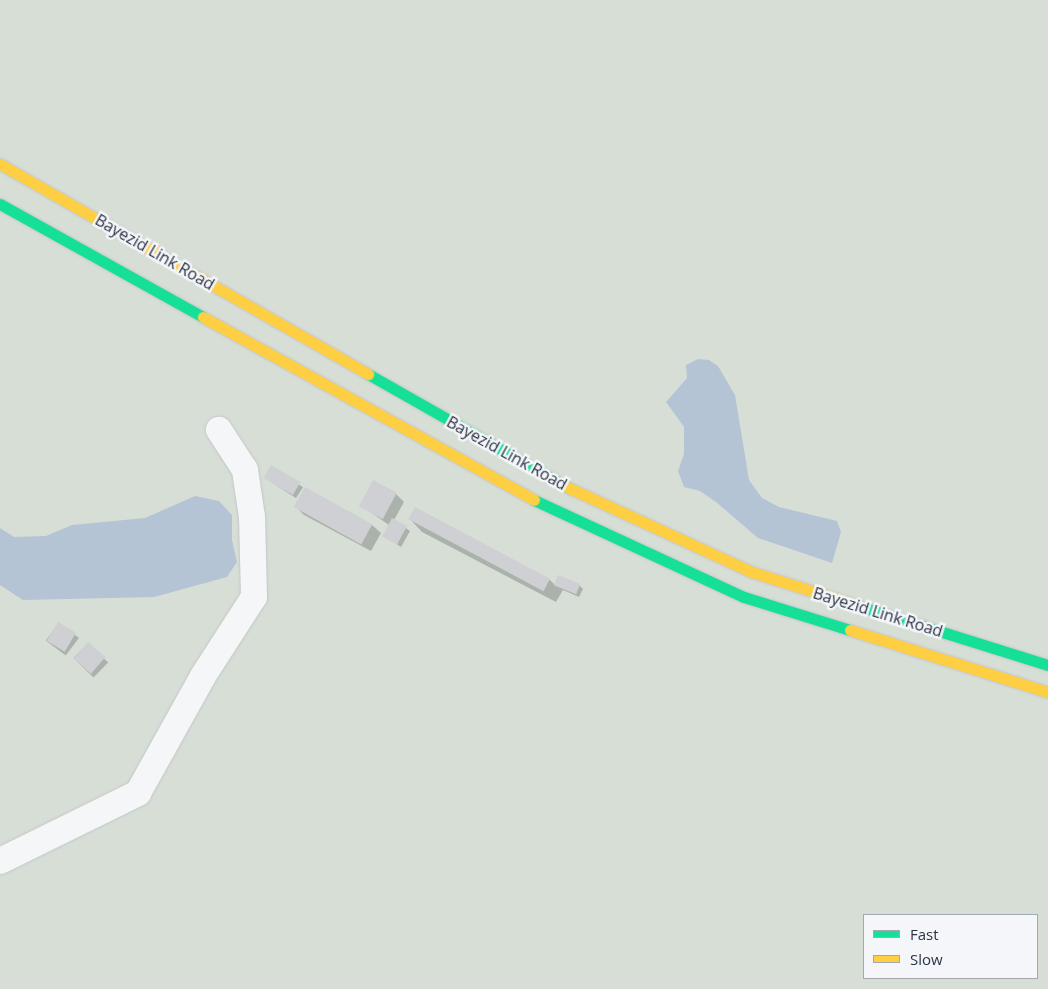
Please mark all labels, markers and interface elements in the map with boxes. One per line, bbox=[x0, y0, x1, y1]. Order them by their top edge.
street label: Bayezid Link Road bbox=[92, 210, 218, 294]
street label: Bayezid Link Road bbox=[443, 412, 571, 494]
street label: Bayezid Link Road bbox=[811, 583, 945, 641]
legend bbox=[863, 914, 1038, 979]
text: Fast bbox=[910, 924, 939, 944]
text: Slow bbox=[910, 949, 943, 969]

